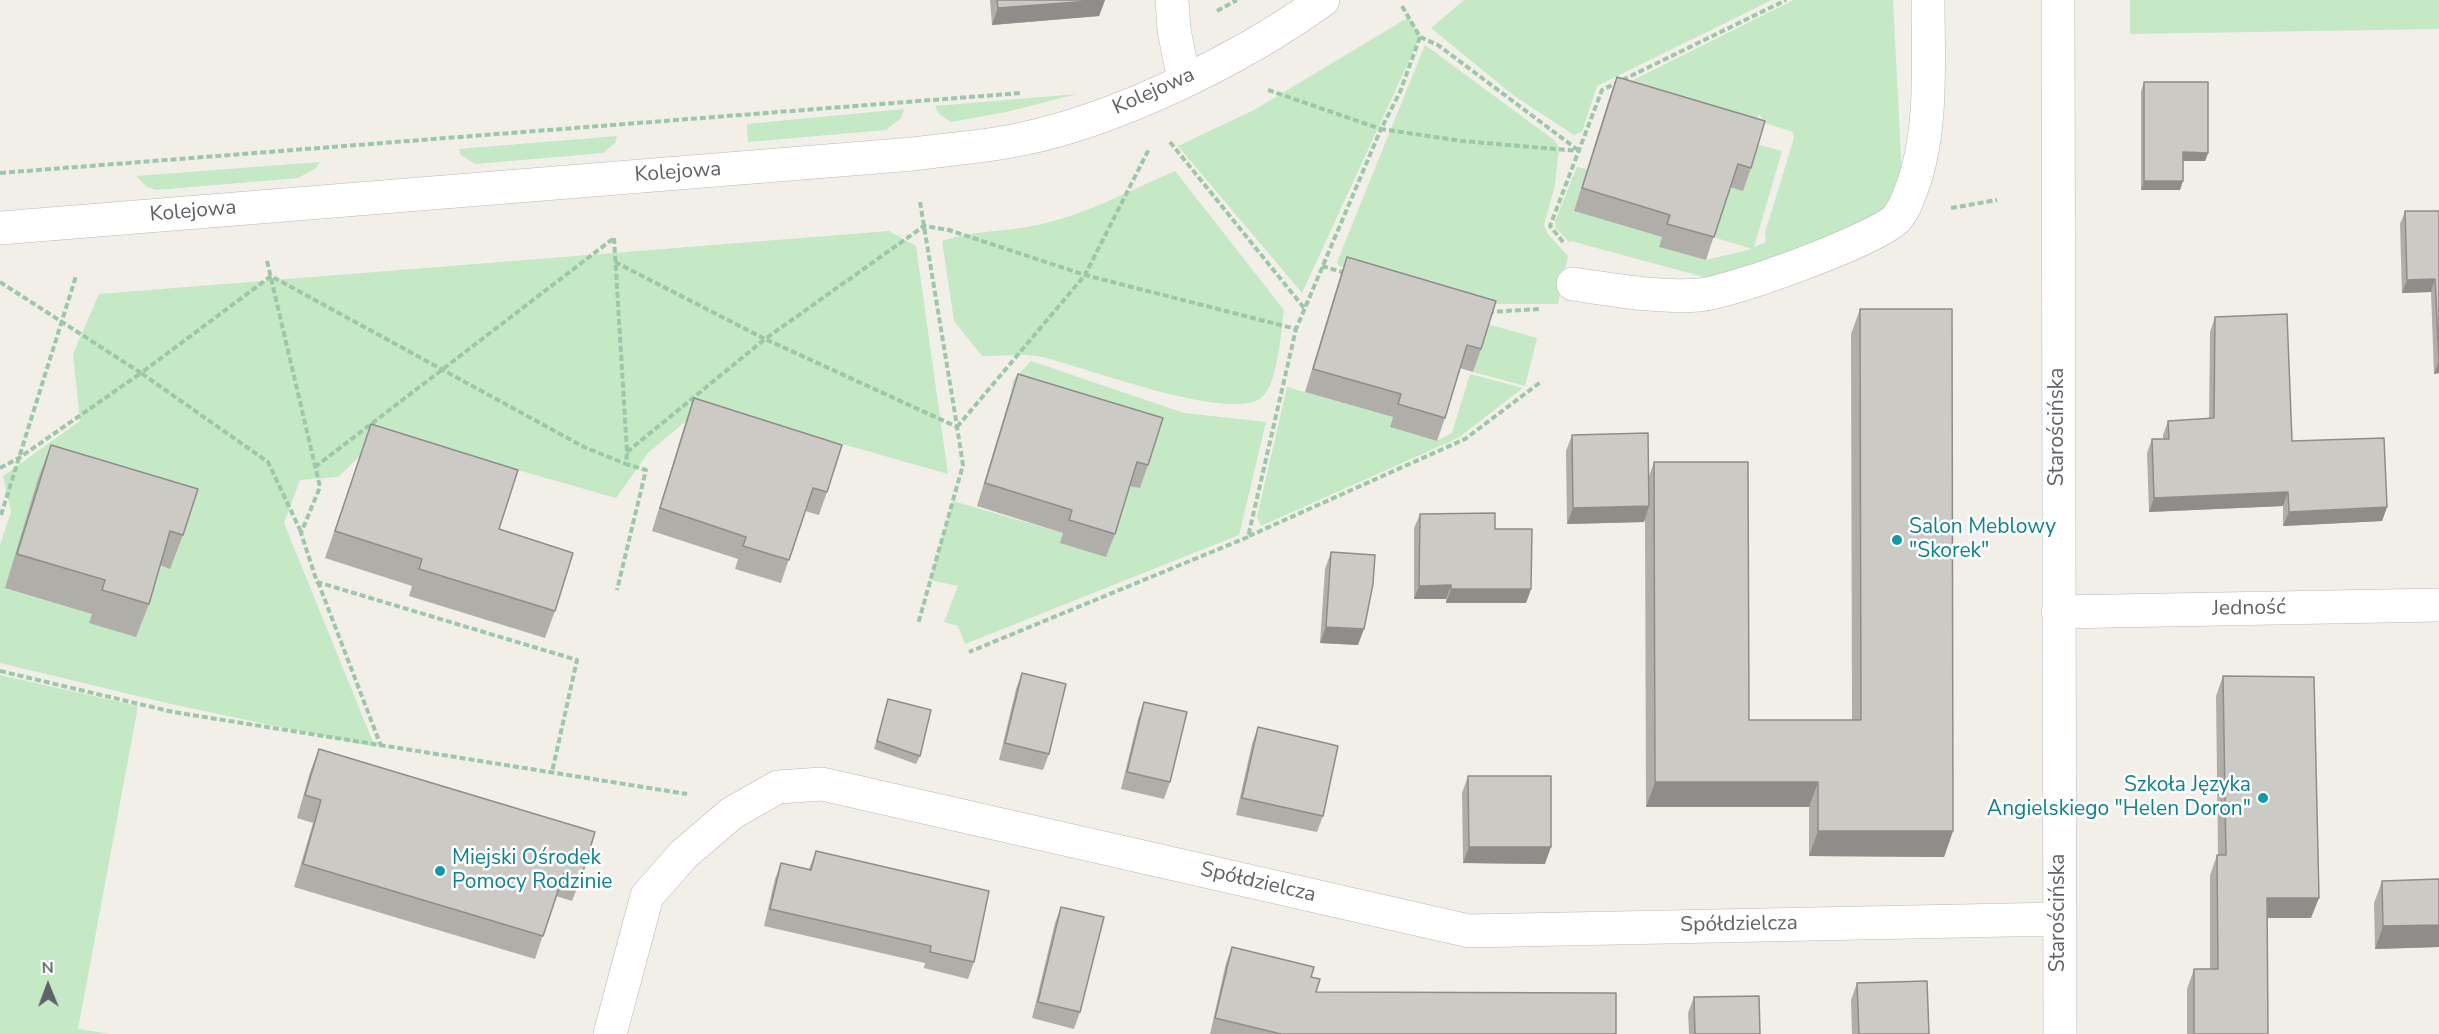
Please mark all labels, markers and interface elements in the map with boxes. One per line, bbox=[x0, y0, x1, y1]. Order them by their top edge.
street label: Kolejowa bbox=[1109, 63, 1199, 121]
street label: Kolejowa bbox=[634, 157, 722, 189]
street label: Kolejowa bbox=[149, 196, 237, 228]
street label: Starościńska bbox=[2045, 368, 2071, 486]
place label: Salon Meblowy "Skorek" bbox=[1909, 515, 2056, 565]
marker: Salon Meblowy "Skorek" bbox=[1890, 533, 1904, 547]
street label: Jedność bbox=[2212, 596, 2286, 622]
place label: Szkoła Języka Angielskiego "Helen Doron" bbox=[1987, 773, 2251, 823]
marker: Szkoła Języka Angielskiego "Helen Doron" bbox=[2256, 791, 2270, 805]
place label: Miejski Ośrodek Pomocy Rodzinie bbox=[452, 846, 612, 896]
street label: Starościńska bbox=[2046, 854, 2072, 972]
street label: Spółdzielcza bbox=[1198, 858, 1318, 908]
marker: Miejski Ośrodek Pomocy Rodzinie bbox=[433, 864, 447, 878]
street label: Spółdzielcza bbox=[1680, 911, 1798, 939]
north arrow bbox=[18, 956, 78, 1016]
text: N bbox=[42, 957, 54, 979]

